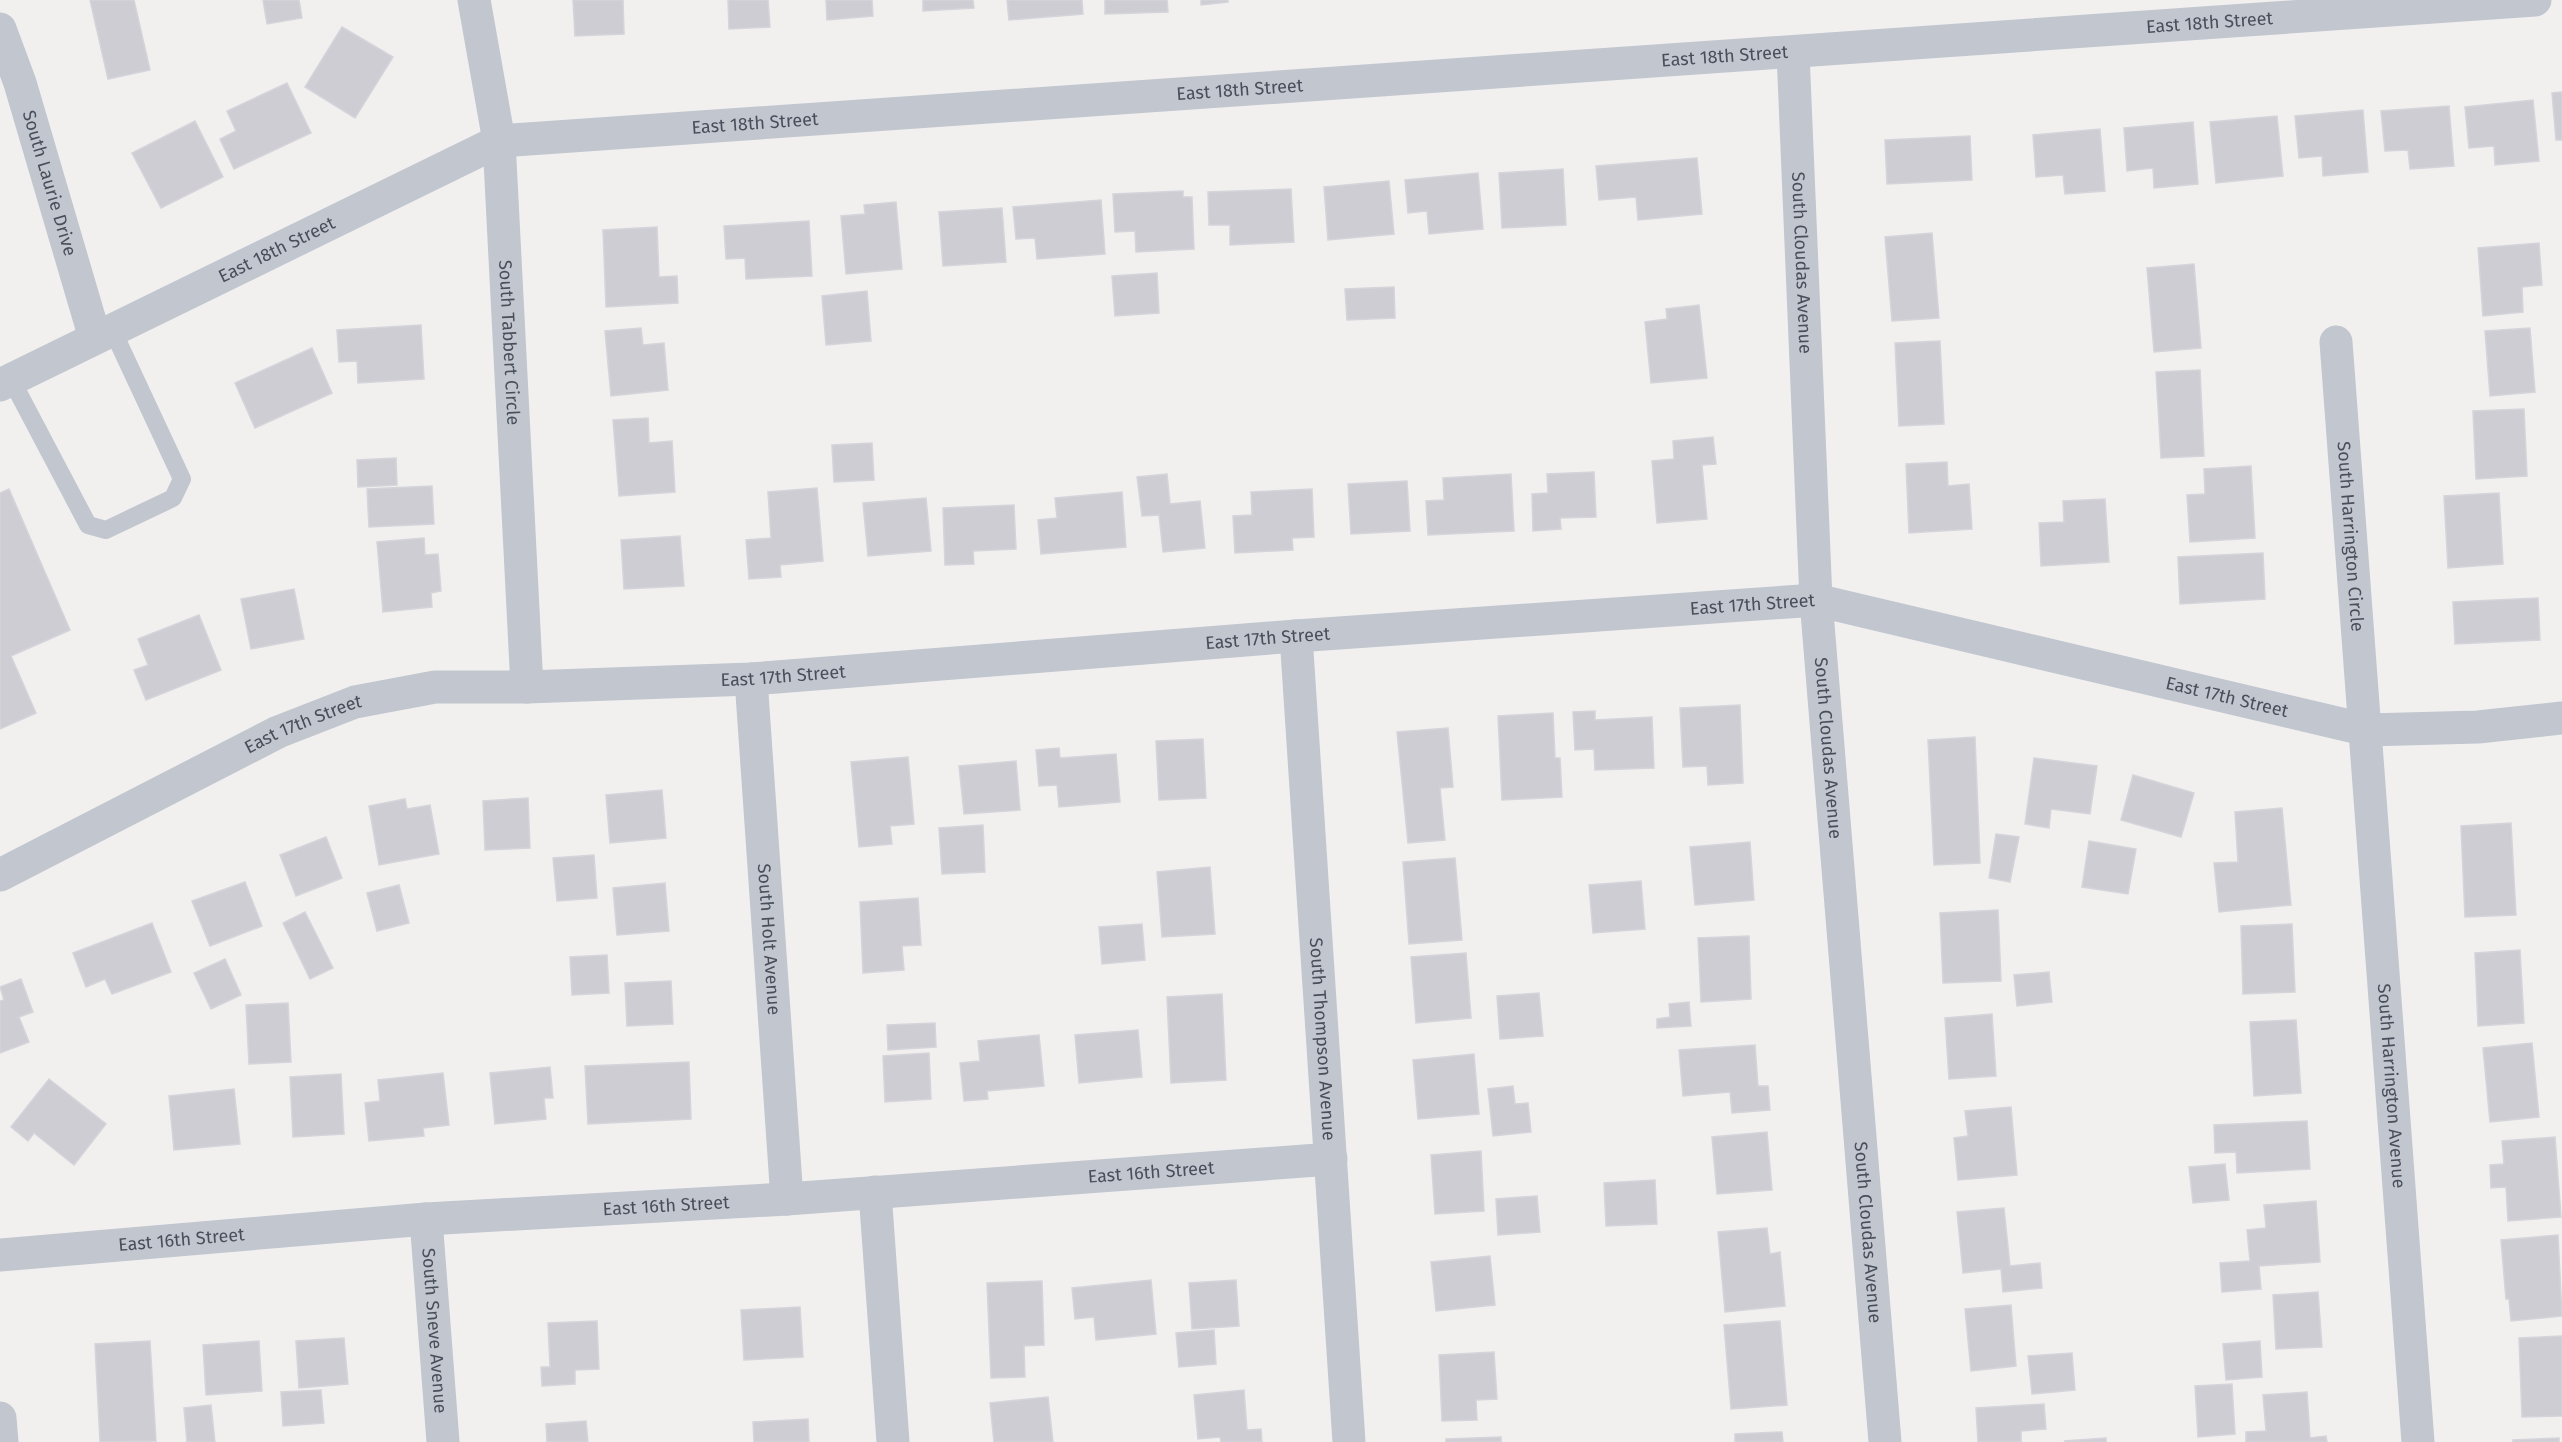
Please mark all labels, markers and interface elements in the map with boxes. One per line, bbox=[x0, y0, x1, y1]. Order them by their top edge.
street label: East 18th Street bbox=[2145, 7, 2274, 38]
street label: East 18th Street bbox=[1660, 41, 1789, 71]
street label: East 18th Street bbox=[1176, 74, 1304, 105]
street label: South Laurie Drive bbox=[18, 108, 81, 259]
street label: East 18th Street bbox=[691, 108, 820, 139]
street label: South Cloudas Avenue bbox=[1787, 171, 1817, 354]
street label: East 18th Street bbox=[215, 212, 339, 288]
street label: South Tabbert Circle bbox=[494, 259, 525, 426]
street label: South Harrington Circle bbox=[2332, 440, 2369, 632]
street label: East 17th Street bbox=[1689, 589, 1816, 620]
street label: East 17th Street bbox=[1204, 623, 1331, 654]
street label: South Cloudas Avenue bbox=[1810, 656, 1847, 840]
street label: East 17th Street bbox=[720, 661, 847, 691]
street label: East 17th Street bbox=[2164, 672, 2291, 722]
street label: East 17th Street bbox=[241, 690, 364, 758]
street label: South Holt Avenue bbox=[753, 863, 785, 1016]
street label: South Thompson Avenue bbox=[1305, 937, 1340, 1141]
street label: South Harrington Avenue bbox=[2373, 983, 2410, 1189]
street label: South Cloudas Avenue bbox=[1849, 1141, 1886, 1324]
street label: East 16th Street bbox=[1087, 1157, 1216, 1188]
street label: East 16th Street bbox=[602, 1191, 731, 1220]
street label: East 16th Street bbox=[117, 1223, 246, 1256]
street label: South Sneve Avenue bbox=[417, 1247, 452, 1414]

